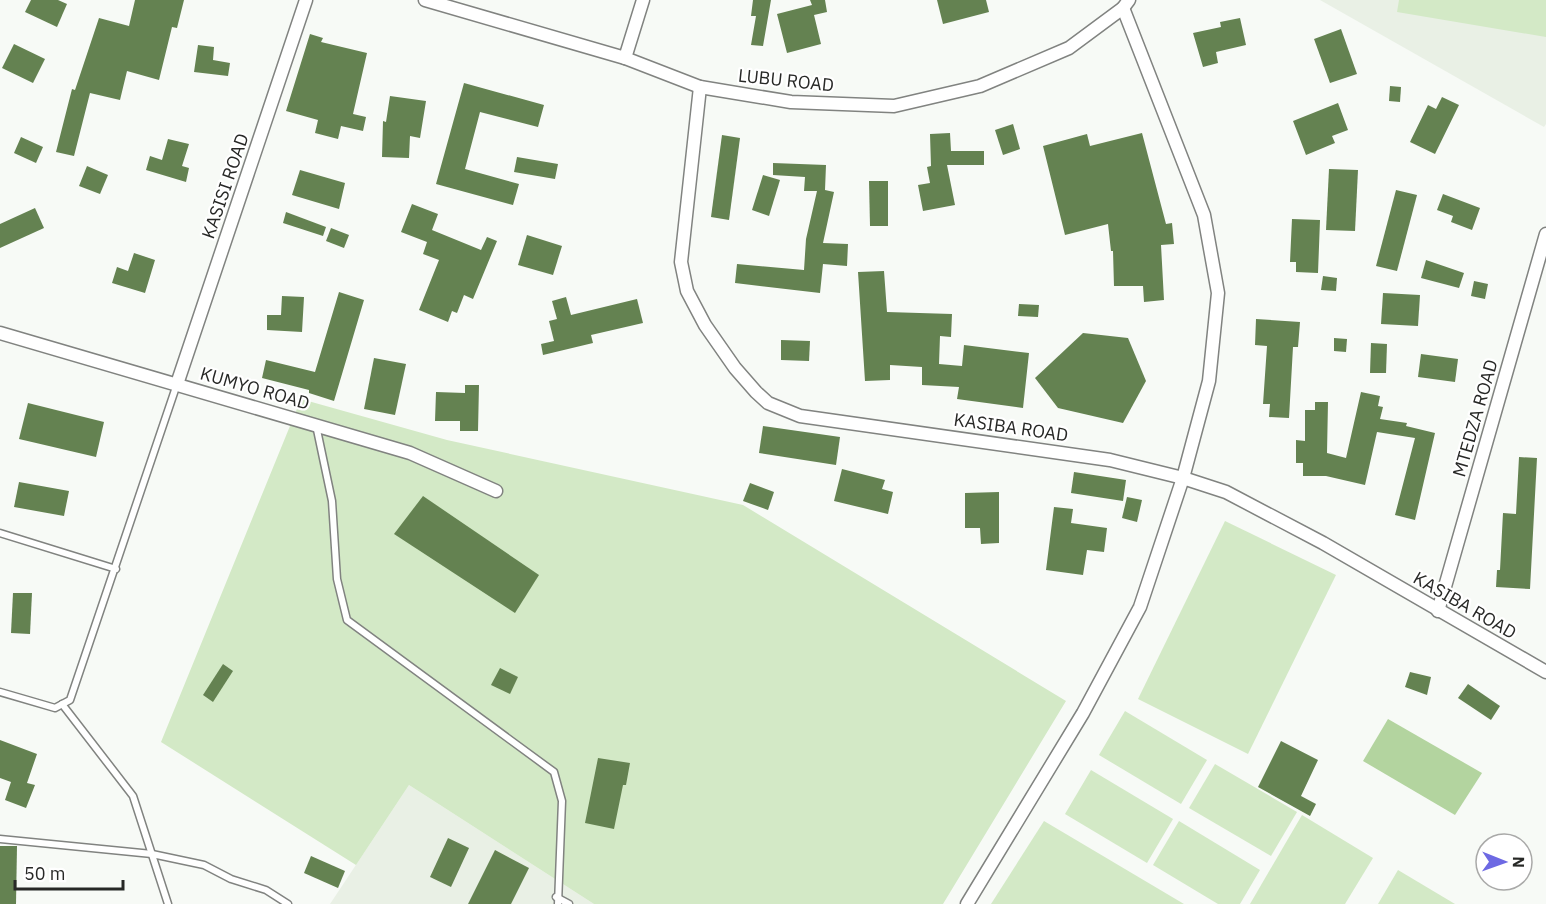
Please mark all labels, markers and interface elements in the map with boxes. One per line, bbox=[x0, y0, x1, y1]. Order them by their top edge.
street label: LUBU ROAD bbox=[737, 64, 835, 96]
street label: KASISI ROAD bbox=[196, 130, 254, 242]
street label: MTEDZA ROAD bbox=[1447, 357, 1503, 479]
street label: KUMYO ROAD bbox=[198, 361, 312, 415]
street label: KASIBA ROAD bbox=[952, 408, 1070, 446]
street label: KASIBA ROAD bbox=[1409, 566, 1521, 644]
north arrow bbox=[1474, 832, 1534, 892]
scale bar bbox=[15, 853, 123, 891]
text: N bbox=[1509, 856, 1529, 868]
text: 50 m bbox=[24, 862, 66, 885]

